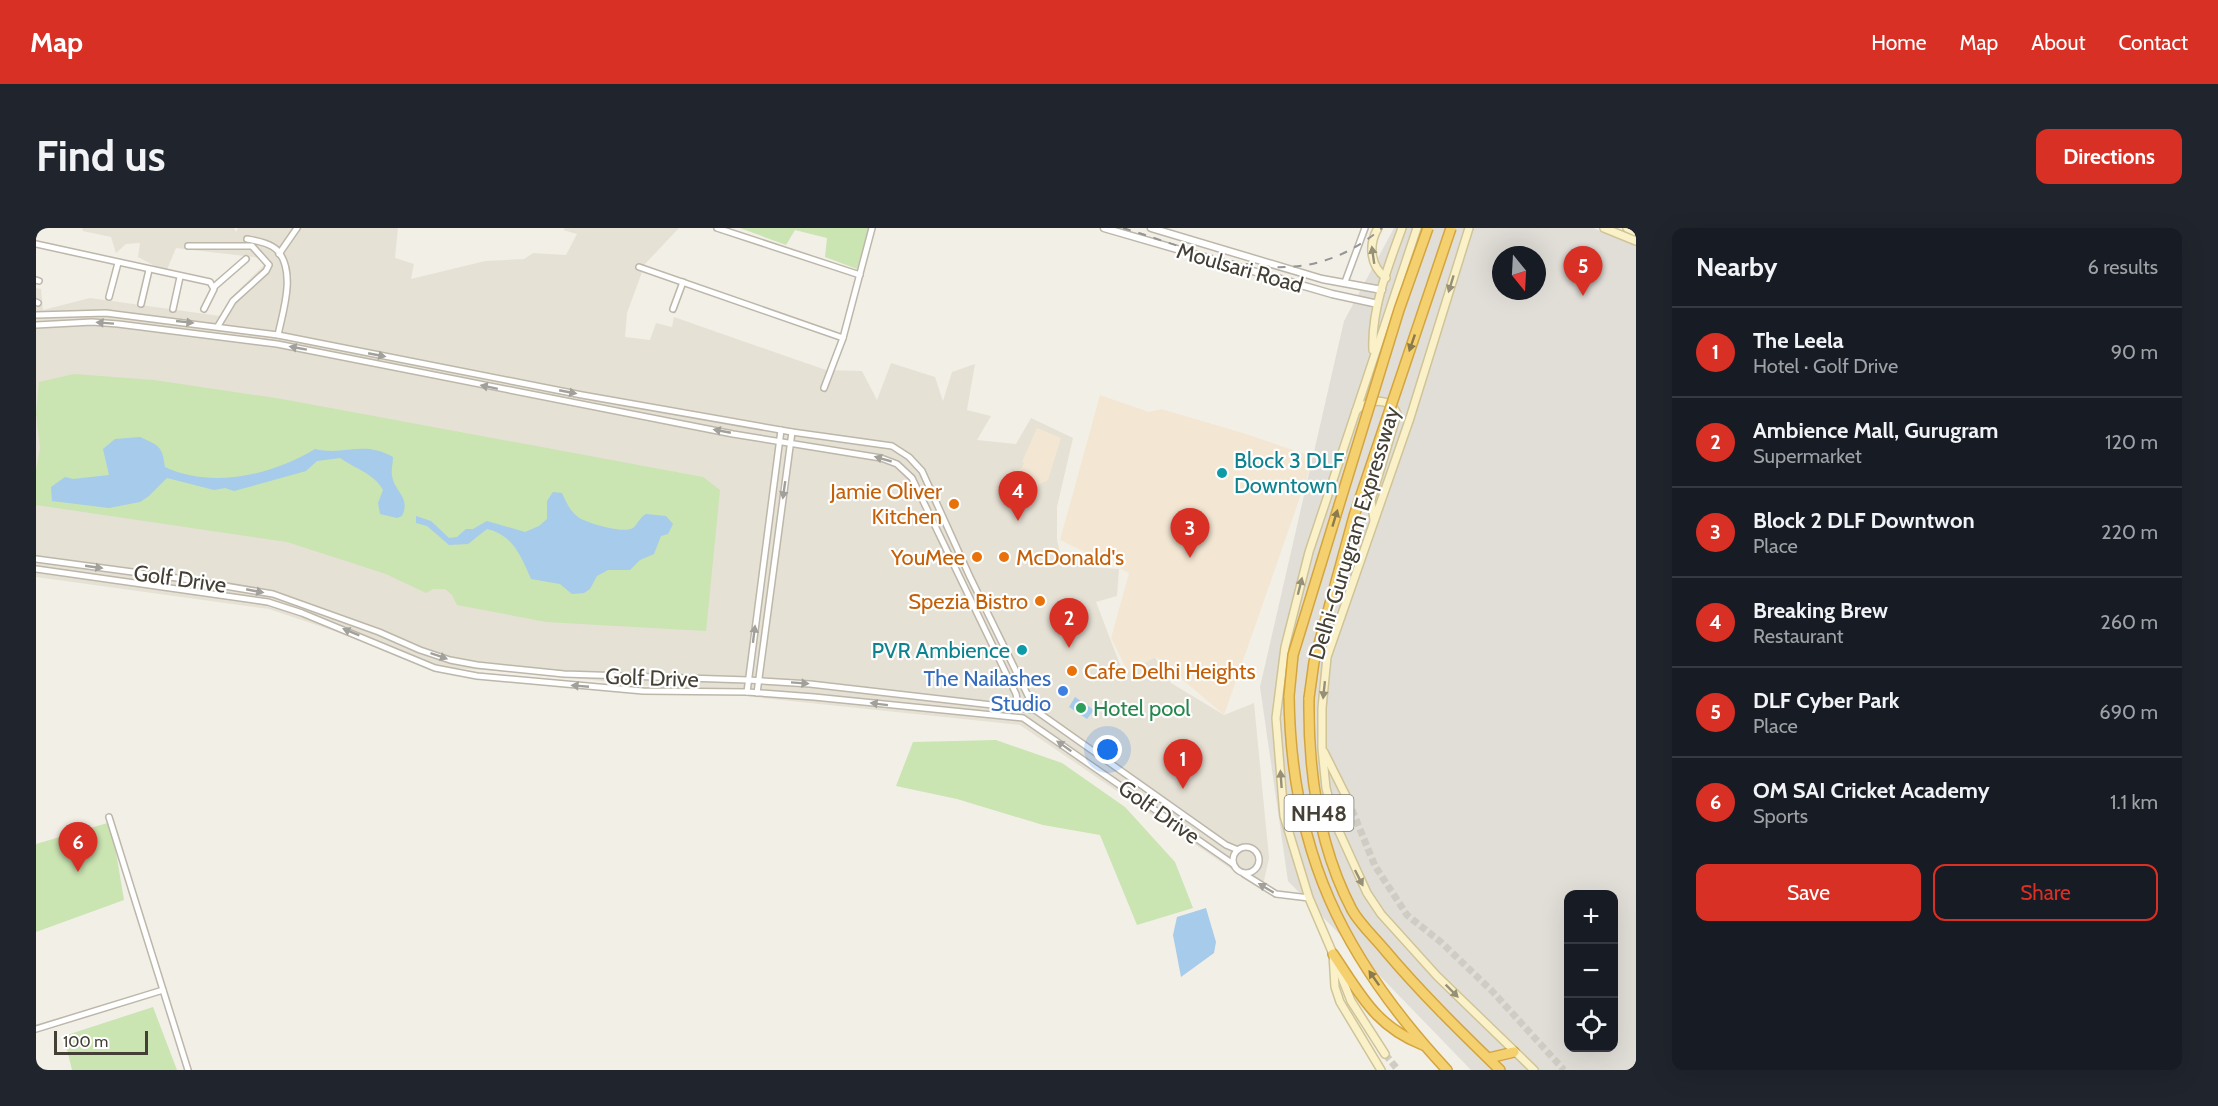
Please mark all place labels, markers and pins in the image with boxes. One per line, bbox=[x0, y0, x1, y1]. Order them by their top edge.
pin: 5 bbox=[1564, 247, 1602, 296]
place label: Block 3 DLF Downtown bbox=[1234, 447, 1345, 499]
marker: Block 3 DLF Downtown bbox=[1215, 466, 1229, 480]
pin: 4 bbox=[998, 472, 1038, 521]
place label: Jamie Oliver Kitchen bbox=[829, 478, 942, 530]
marker: Jamie Oliver Kitchen bbox=[947, 497, 961, 511]
pin: 3 bbox=[1170, 508, 1210, 558]
place label: YouMee bbox=[890, 544, 965, 571]
place label: McDonald's bbox=[1016, 544, 1124, 571]
marker: YouMee bbox=[970, 550, 984, 564]
marker: McDonald's bbox=[997, 550, 1011, 564]
place label: Spezia Bistro bbox=[908, 588, 1028, 615]
marker: Spezia Bistro bbox=[1033, 594, 1047, 608]
pin: 2 bbox=[1050, 598, 1088, 648]
place label: PVR Ambience bbox=[871, 637, 1010, 664]
marker: PVR Ambience bbox=[1015, 643, 1029, 657]
place label: Cafe Delhi Heights bbox=[1084, 658, 1256, 685]
marker: Cafe Delhi Heights bbox=[1065, 664, 1079, 678]
place label: The Nailashes Studio bbox=[924, 665, 1051, 717]
marker: The Nailashes Studio bbox=[1056, 684, 1070, 698]
place label: Hotel pool bbox=[1093, 695, 1191, 722]
marker: Hotel pool bbox=[1074, 701, 1088, 715]
pin: 1 bbox=[1164, 740, 1202, 789]
pin: 6 bbox=[58, 822, 98, 872]

